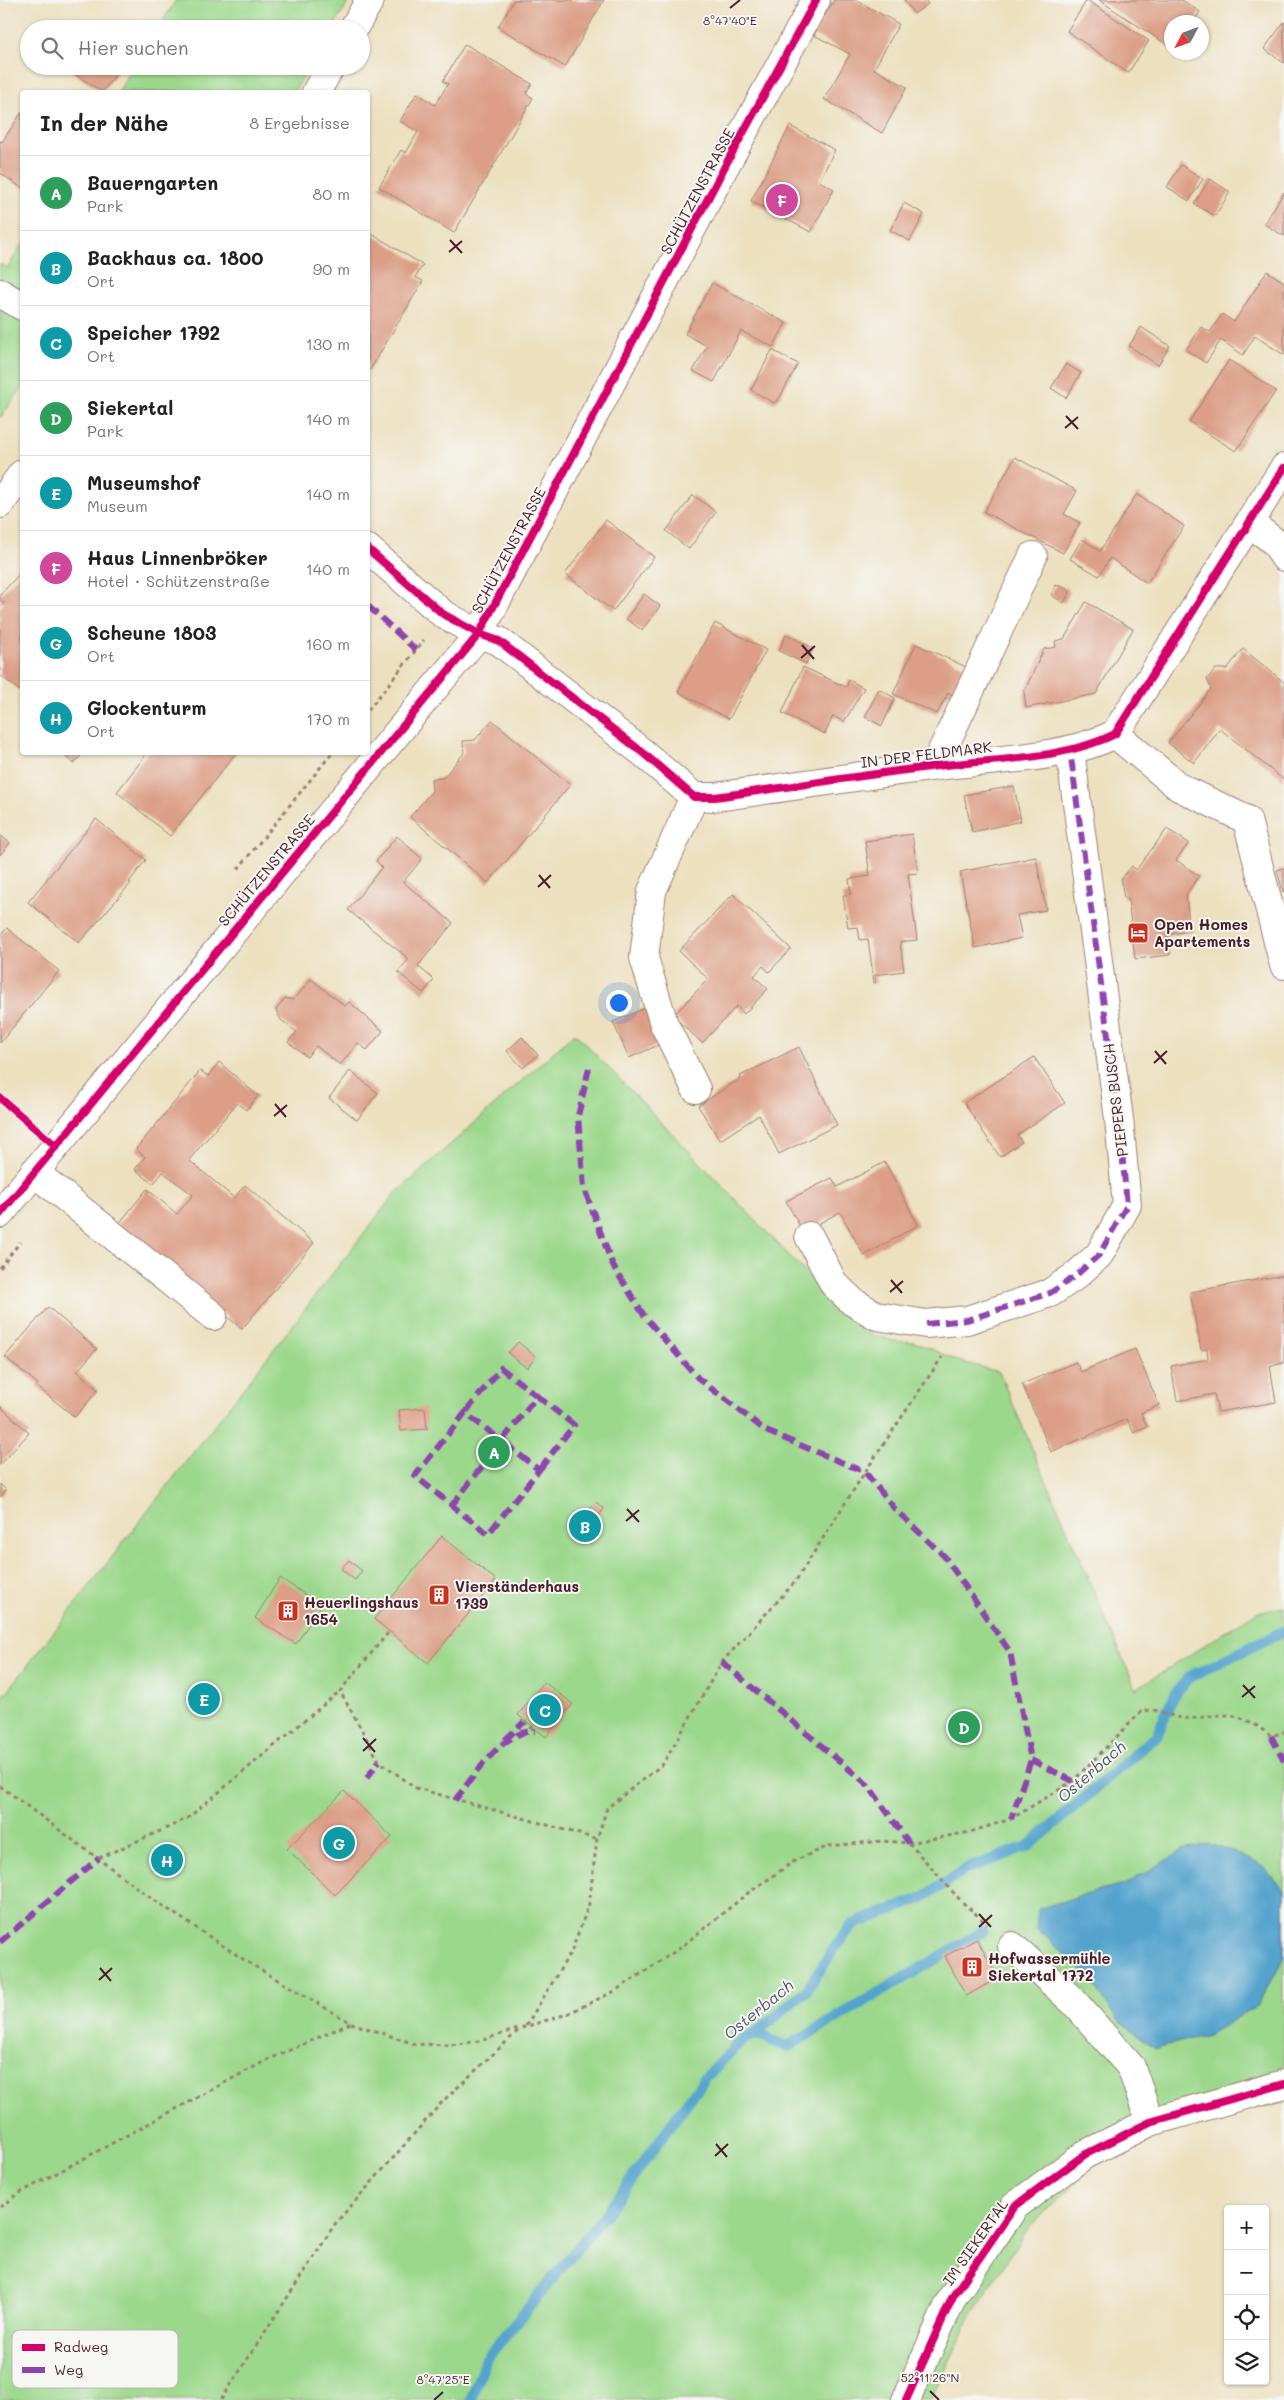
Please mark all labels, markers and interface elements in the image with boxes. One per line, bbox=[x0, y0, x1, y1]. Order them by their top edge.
text: 8°47'40"E bbox=[703, 12, 757, 28]
north arrow bbox=[1164, 15, 1209, 60]
search box bbox=[20, 20, 370, 75]
icon: search bbox=[38, 34, 66, 62]
text: Hier suchen bbox=[78, 35, 189, 60]
text: In der Nähe bbox=[40, 109, 168, 136]
text: 8 Ergebnisse bbox=[249, 112, 350, 133]
street label: SCHÜTZENSTRASSE bbox=[655, 124, 739, 258]
text: Bauerngarten bbox=[87, 170, 218, 195]
pin: F bbox=[766, 181, 798, 219]
text: A bbox=[50, 183, 62, 204]
text: 80 m bbox=[313, 183, 350, 204]
text: Park bbox=[87, 195, 123, 216]
text: Backhaus ca. 1800 bbox=[87, 245, 263, 270]
text: B bbox=[51, 258, 61, 279]
text: 90 m bbox=[313, 258, 350, 279]
text: Ort bbox=[87, 270, 115, 291]
text: Speicher 1792 bbox=[87, 320, 220, 345]
text: C bbox=[50, 333, 62, 354]
text: 130 m bbox=[306, 333, 350, 354]
text: Ort bbox=[87, 345, 115, 366]
text: Siekertal bbox=[87, 395, 173, 420]
text: D bbox=[50, 408, 62, 429]
text: 140 m bbox=[306, 408, 350, 429]
text: Park bbox=[87, 420, 123, 441]
text: Museumshof bbox=[87, 470, 200, 495]
text: E bbox=[51, 483, 61, 504]
text: 140 m bbox=[306, 483, 350, 504]
street label: SCHÜTZENSTRASSE bbox=[466, 483, 550, 617]
text: Museum bbox=[87, 495, 148, 516]
text: Haus Linnenbröker bbox=[87, 545, 268, 570]
text: F bbox=[51, 558, 61, 579]
text: 140 m bbox=[306, 558, 350, 579]
text: Hotel · Schützenstraße bbox=[87, 570, 270, 591]
text: Scheune 1803 bbox=[87, 620, 216, 645]
text: G bbox=[50, 633, 62, 654]
text: 160 m bbox=[305, 633, 350, 654]
text: Ort bbox=[87, 645, 115, 666]
text: Glockenturm bbox=[87, 695, 206, 720]
text: H bbox=[50, 708, 62, 729]
text: 170 m bbox=[306, 708, 350, 729]
text: Ort bbox=[87, 720, 115, 741]
street label: IN DER FELDMARK bbox=[859, 736, 993, 772]
street label: SCHÜTZENSTRASSE bbox=[213, 810, 319, 930]
place label: Open Homes Apartements bbox=[1154, 914, 1250, 951]
hotel icon: Open Homes Apartements bbox=[1126, 921, 1150, 945]
your location bbox=[606, 990, 632, 1016]
street label: PIEPERS BUSCH bbox=[1098, 1042, 1132, 1158]
pin: A bbox=[478, 1433, 510, 1471]
pin: B bbox=[569, 1507, 601, 1545]
place label: Vierständerhaus 1739 bbox=[455, 1576, 579, 1613]
building icon: Vierständerhaus 1739 bbox=[427, 1583, 451, 1607]
place label: Heuerlingshaus 1654 bbox=[304, 1592, 419, 1629]
building icon: Heuerlingshaus 1654 bbox=[276, 1599, 300, 1623]
pin: E bbox=[188, 1680, 220, 1718]
pin: C bbox=[529, 1691, 561, 1729]
pin: D bbox=[948, 1708, 980, 1746]
water label: Osterbach bbox=[1052, 1736, 1130, 1806]
pin: G bbox=[323, 1824, 355, 1862]
pin: H bbox=[151, 1841, 183, 1879]
place label: Hofwassermühle Siekertal 1772 bbox=[988, 1948, 1111, 1985]
building icon: Hofwassermühle Siekertal 1772 bbox=[960, 1955, 984, 1979]
water label: Osterbach bbox=[719, 1974, 797, 2044]
street label: IM SIEKERTAL bbox=[938, 2195, 1012, 2289]
map controls bbox=[1224, 2205, 1269, 2385]
button: + bbox=[1224, 2205, 1269, 2250]
button: − bbox=[1224, 2250, 1269, 2295]
button: locate bbox=[1224, 2295, 1269, 2340]
legend bbox=[12, 2330, 178, 2388]
text: Radweg bbox=[54, 2337, 108, 2356]
button: layers bbox=[1224, 2340, 1269, 2385]
text: Weg bbox=[54, 2360, 83, 2379]
text: 52°11'26"N bbox=[901, 2369, 959, 2385]
text: 8°47'25"E bbox=[416, 2371, 470, 2387]

